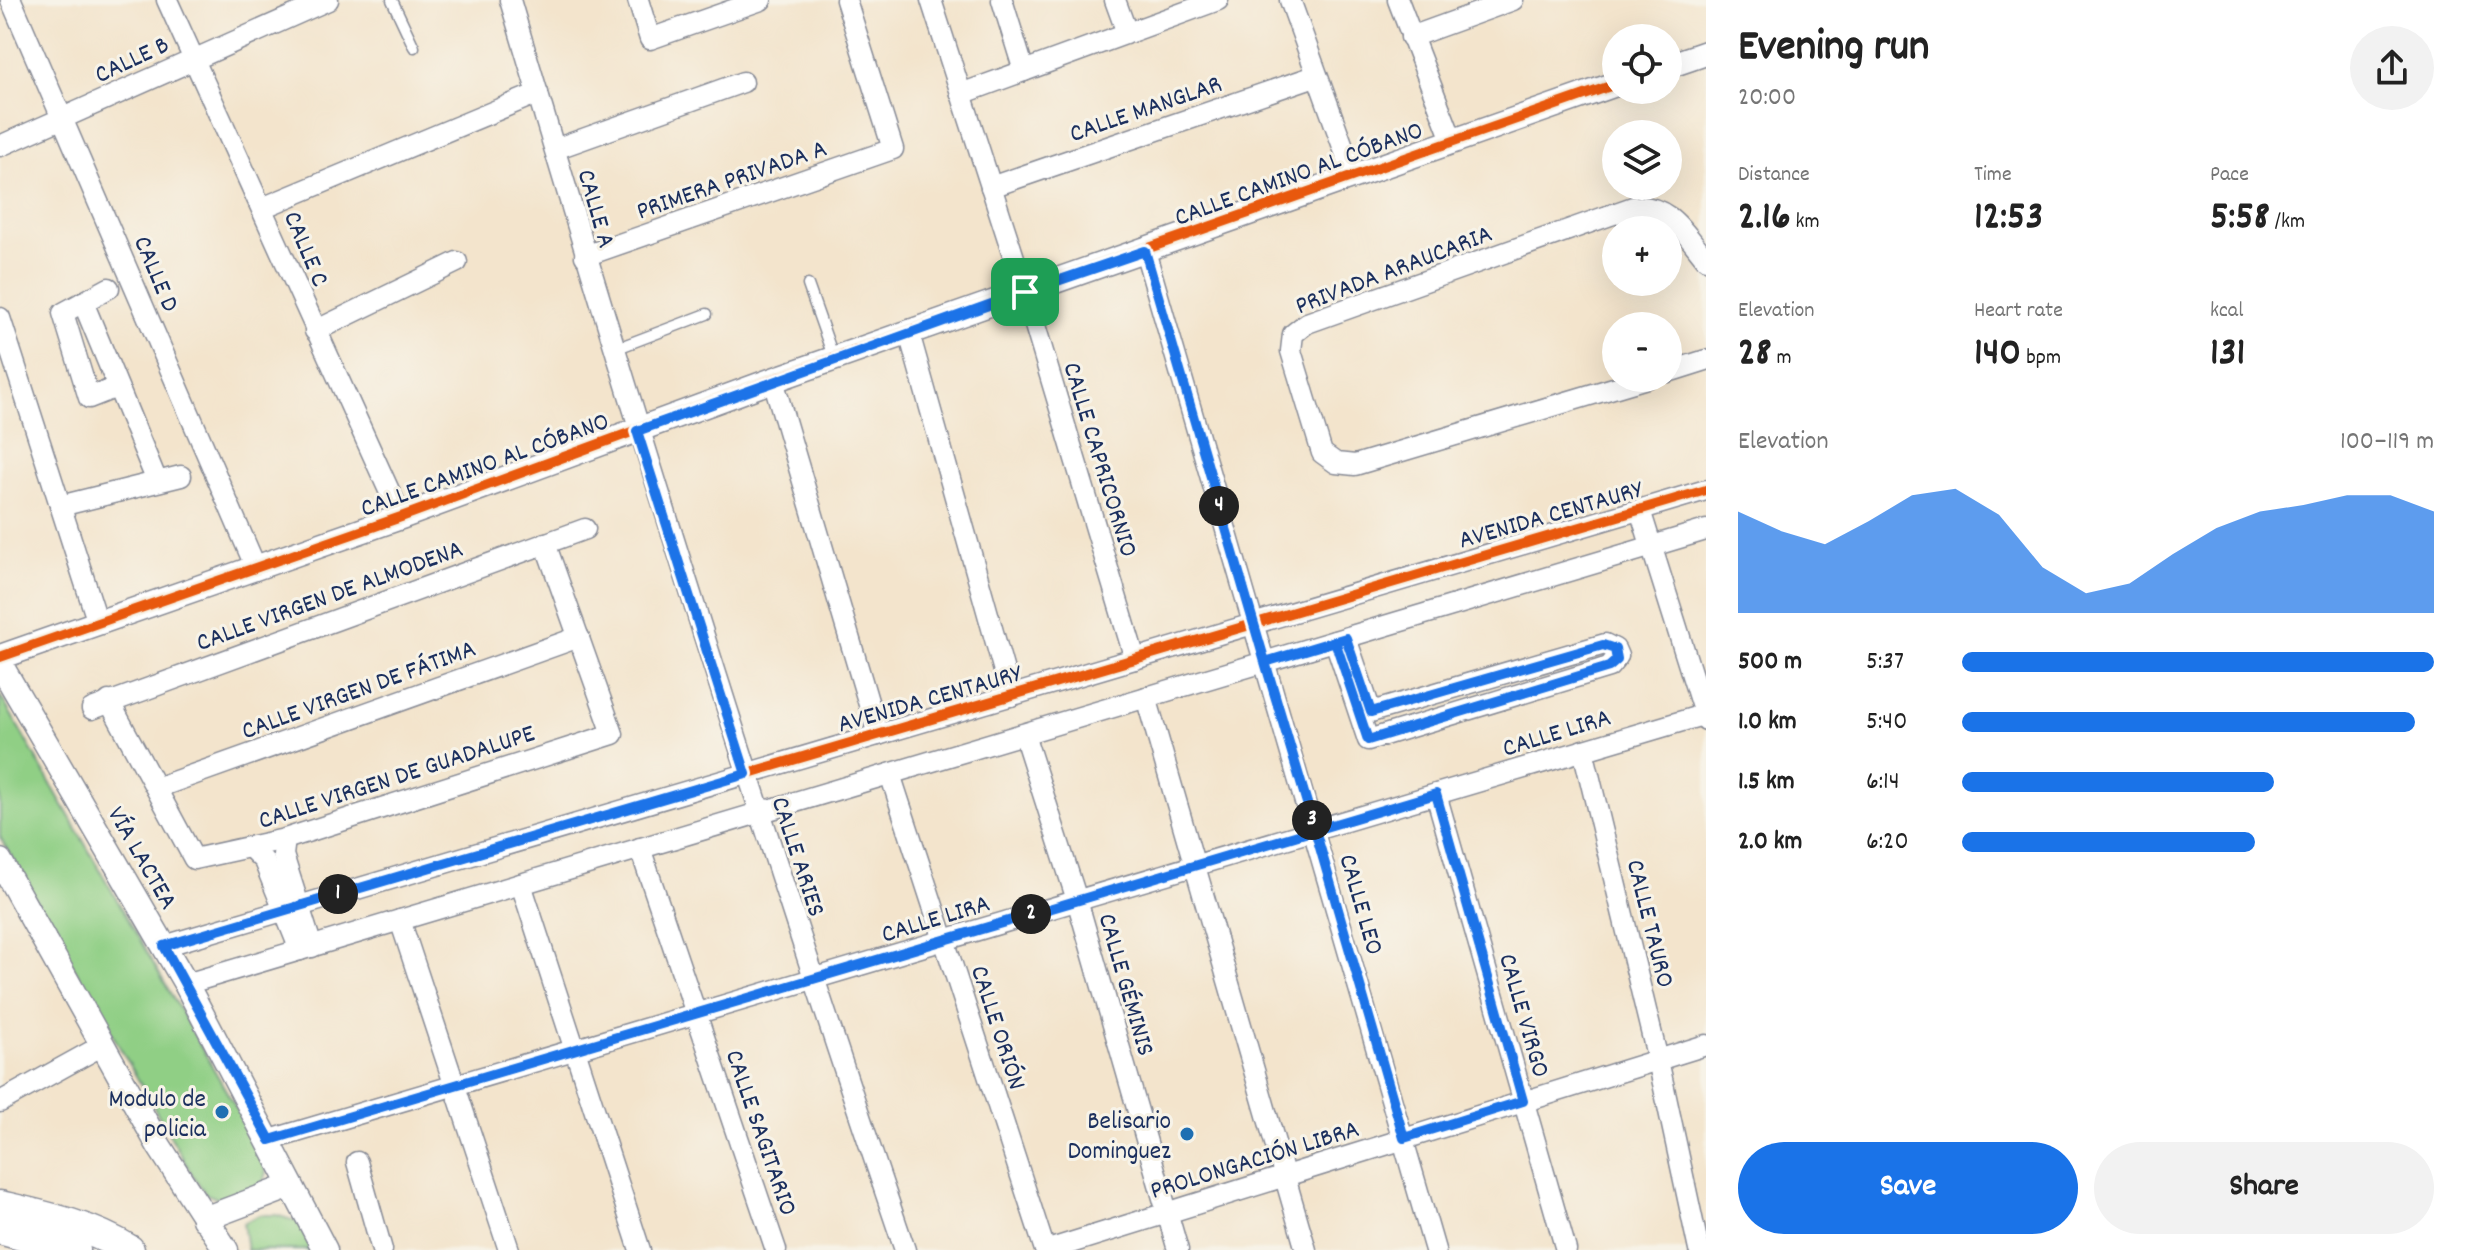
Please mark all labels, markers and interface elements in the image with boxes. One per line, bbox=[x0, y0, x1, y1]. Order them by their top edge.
text: Evening run bbox=[1738, 18, 1929, 81]
map controls bbox=[1602, 24, 1682, 392]
button: locate bbox=[1602, 24, 1682, 104]
button: share bbox=[2350, 26, 2434, 110]
street label: CALLE B bbox=[89, 28, 176, 95]
street label: CALLE MANGLAR bbox=[1065, 67, 1227, 154]
text: 20:00 bbox=[1738, 80, 1796, 117]
street label: CALLE CAMINO AL CÓBANO bbox=[1170, 113, 1429, 238]
button: layers bbox=[1602, 120, 1682, 200]
street label: PRIMERA PRIVADA A bbox=[632, 131, 832, 231]
text: Distance bbox=[1738, 160, 1810, 191]
text: Time bbox=[1974, 160, 2012, 191]
text: Pace bbox=[2210, 160, 2249, 191]
street label: CALLE A bbox=[566, 165, 623, 253]
text: 2.16 bbox=[1738, 191, 1790, 248]
text: 12:53 bbox=[1974, 191, 2043, 248]
text: 5:58 bbox=[2210, 191, 2270, 248]
street label: CALLE C bbox=[272, 206, 337, 293]
text: km bbox=[1790, 207, 1820, 238]
text: /km bbox=[2270, 207, 2305, 238]
button: + bbox=[1602, 216, 1682, 296]
street label: PRIVADA ARAUCARIA bbox=[1290, 217, 1498, 326]
street label: CALLE D bbox=[122, 231, 187, 318]
pin bbox=[991, 258, 1059, 326]
icon: arrive bbox=[1003, 270, 1047, 314]
text: Elevation bbox=[1738, 296, 1815, 327]
text: Heart rate bbox=[1974, 296, 2063, 327]
text: kcal bbox=[2210, 296, 2243, 327]
button: − bbox=[1602, 312, 1682, 392]
text: 28 bbox=[1738, 327, 1772, 384]
text: 140 bbox=[1974, 327, 2021, 384]
text: 131 bbox=[2210, 327, 2245, 384]
text: m bbox=[1772, 343, 1792, 374]
text: bpm bbox=[2021, 343, 2061, 374]
street label: CALLE CAPRICORNIO bbox=[1051, 358, 1146, 562]
street label: CALLE CAMINO AL CÓBANO bbox=[356, 404, 615, 529]
text: Elevation bbox=[1738, 424, 1828, 461]
text: 100–119 m bbox=[2340, 424, 2434, 461]
street label: AVENIDA CENTAURY bbox=[1455, 472, 1649, 560]
pin: 4 bbox=[1199, 486, 1239, 526]
text: 4 bbox=[1214, 490, 1224, 521]
street label: CALLE VIRGEN DE ALMODENA bbox=[192, 532, 469, 663]
street label: CALLE VIRGEN DE FÁTIMA bbox=[237, 632, 482, 751]
text: 500 m bbox=[1738, 644, 1802, 681]
text: 5:37 bbox=[1866, 644, 1904, 681]
street label: AVENIDA CENTAURY bbox=[834, 656, 1028, 744]
street label: CALLE LIRA bbox=[1498, 700, 1616, 768]
text: 1.0 km bbox=[1738, 704, 1797, 741]
text: 5:40 bbox=[1866, 704, 1907, 741]
street label: CALLE VIRGEN DE GUADALUPE bbox=[254, 716, 540, 840]
text: 1.5 km bbox=[1738, 764, 1795, 801]
text: 6:14 bbox=[1866, 764, 1900, 801]
street label: CALLE ARIES bbox=[760, 792, 833, 922]
street label: VÍA LACTEA bbox=[96, 800, 185, 917]
pin: 3 bbox=[1292, 800, 1332, 840]
text: 3 bbox=[1307, 804, 1317, 835]
text: 2.0 km bbox=[1738, 824, 1802, 861]
text: 6:20 bbox=[1866, 824, 1909, 861]
street label: CALLE LEO bbox=[1328, 850, 1392, 960]
street label: CALLE TAURO bbox=[1615, 856, 1682, 992]
pin: 1 bbox=[318, 874, 358, 914]
text: 1 bbox=[336, 878, 340, 909]
street label: CALLE LIRA bbox=[877, 886, 995, 954]
pin: 2 bbox=[1011, 894, 1051, 934]
text: 2 bbox=[1026, 898, 1036, 929]
street label: CALLE GÉMINIS bbox=[1087, 909, 1163, 1061]
street label: CALLE VIRGO bbox=[1487, 950, 1558, 1082]
street label: CALLE ORIÓN bbox=[959, 961, 1034, 1095]
street label: CALLE SAGITARIO bbox=[714, 1045, 805, 1221]
place label: Modulo de policia bbox=[108, 1082, 207, 1149]
marker: Modulo de policia bbox=[213, 1103, 231, 1121]
place label: Belisario Dominguez bbox=[1067, 1104, 1171, 1171]
street label: PROLONGACIÓN LIBRA bbox=[1146, 1112, 1364, 1211]
marker: Belisario Dominguez bbox=[1178, 1125, 1196, 1143]
button: Save bbox=[1738, 1142, 2078, 1234]
button: Share bbox=[2094, 1142, 2434, 1234]

